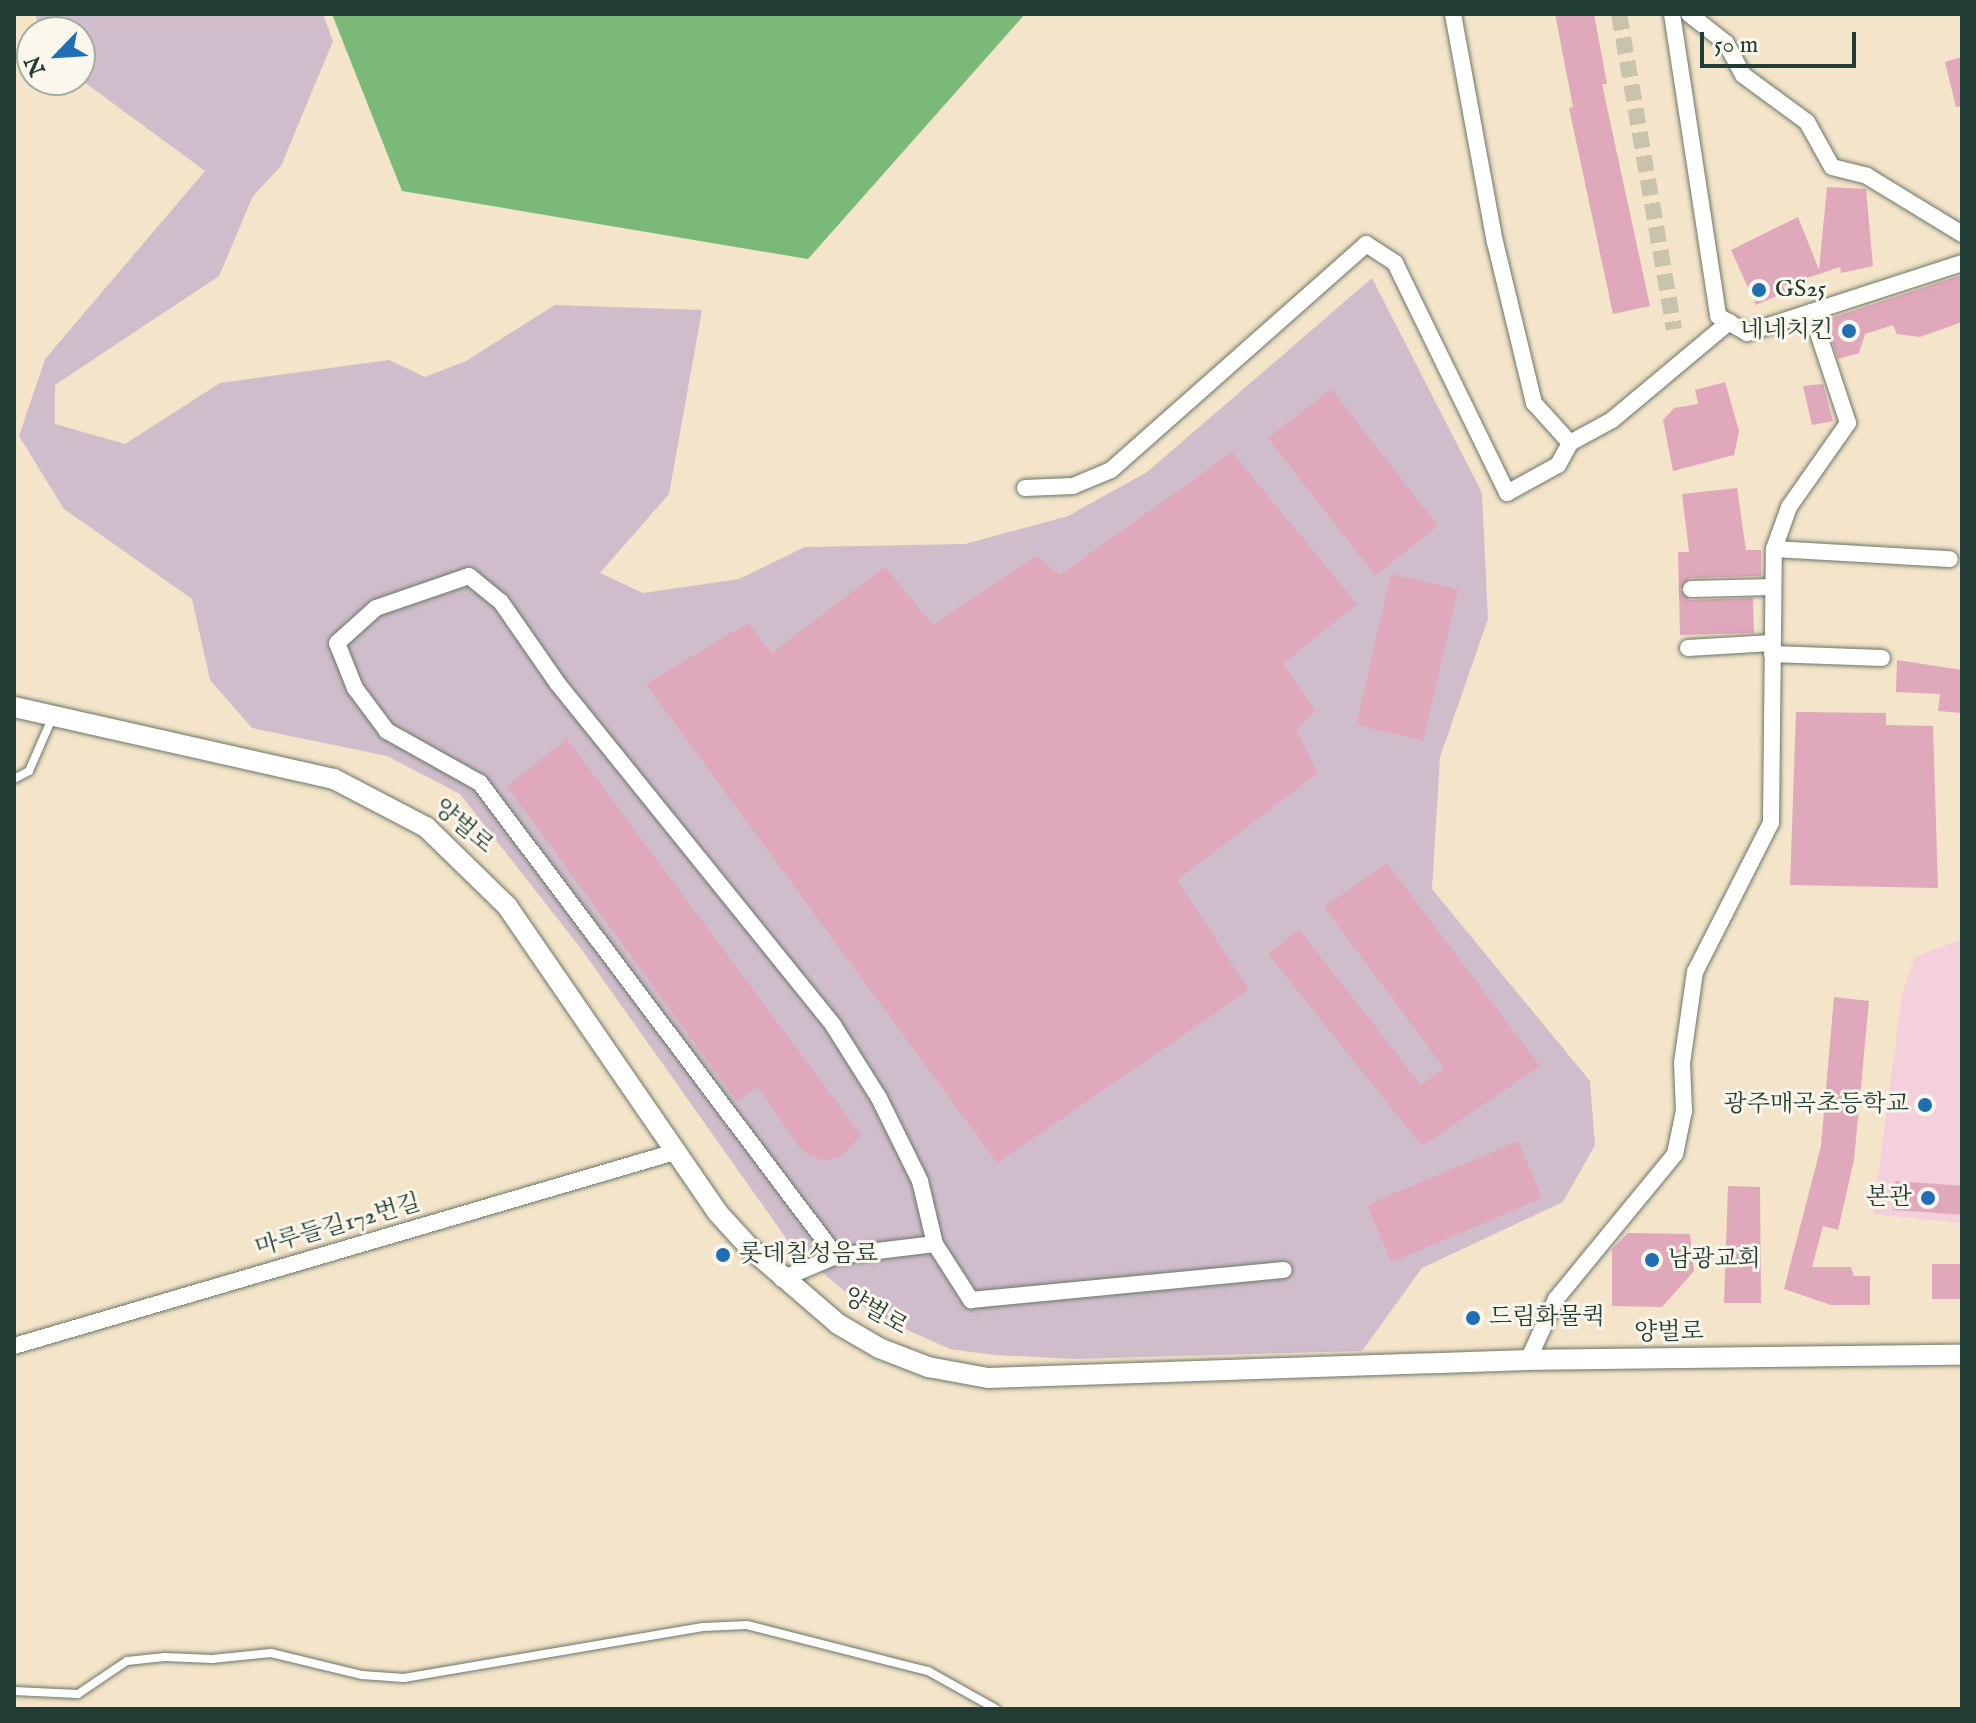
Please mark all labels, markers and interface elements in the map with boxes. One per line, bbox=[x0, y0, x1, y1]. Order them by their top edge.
north arrow bbox=[16, 16, 96, 96]
scale bar bbox=[1704, 16, 1860, 66]
text: 50 m bbox=[1714, 30, 1758, 61]
text: N bbox=[19, 51, 53, 80]
place label: GS25 bbox=[1775, 276, 1826, 304]
marker: GS25 bbox=[1750, 281, 1768, 299]
place label: 네네치킨 bbox=[1740, 317, 1833, 345]
marker: 네네치킨 bbox=[1840, 322, 1858, 340]
street label: 양벌로 bbox=[427, 794, 499, 860]
place label: 광주매곡초등학교 bbox=[1724, 1091, 1909, 1119]
marker: 광주매곡초등학교 bbox=[1916, 1096, 1934, 1114]
place label: 본관 bbox=[1866, 1184, 1912, 1212]
street label: 마루들길172번길 bbox=[252, 1189, 424, 1263]
marker: 본관 bbox=[1919, 1189, 1937, 1207]
place label: 롯데칠성음료 bbox=[739, 1241, 878, 1269]
marker: 롯데칠성음료 bbox=[714, 1246, 732, 1264]
place label: 남광교회 bbox=[1668, 1246, 1761, 1274]
marker: 남광교회 bbox=[1643, 1251, 1661, 1269]
street label: 양벌로 bbox=[838, 1282, 912, 1342]
place label: 드림화물퀵 bbox=[1489, 1304, 1605, 1332]
marker: 드림화물퀵 bbox=[1464, 1309, 1482, 1327]
street label: 양벌로 bbox=[1634, 1318, 1704, 1348]

